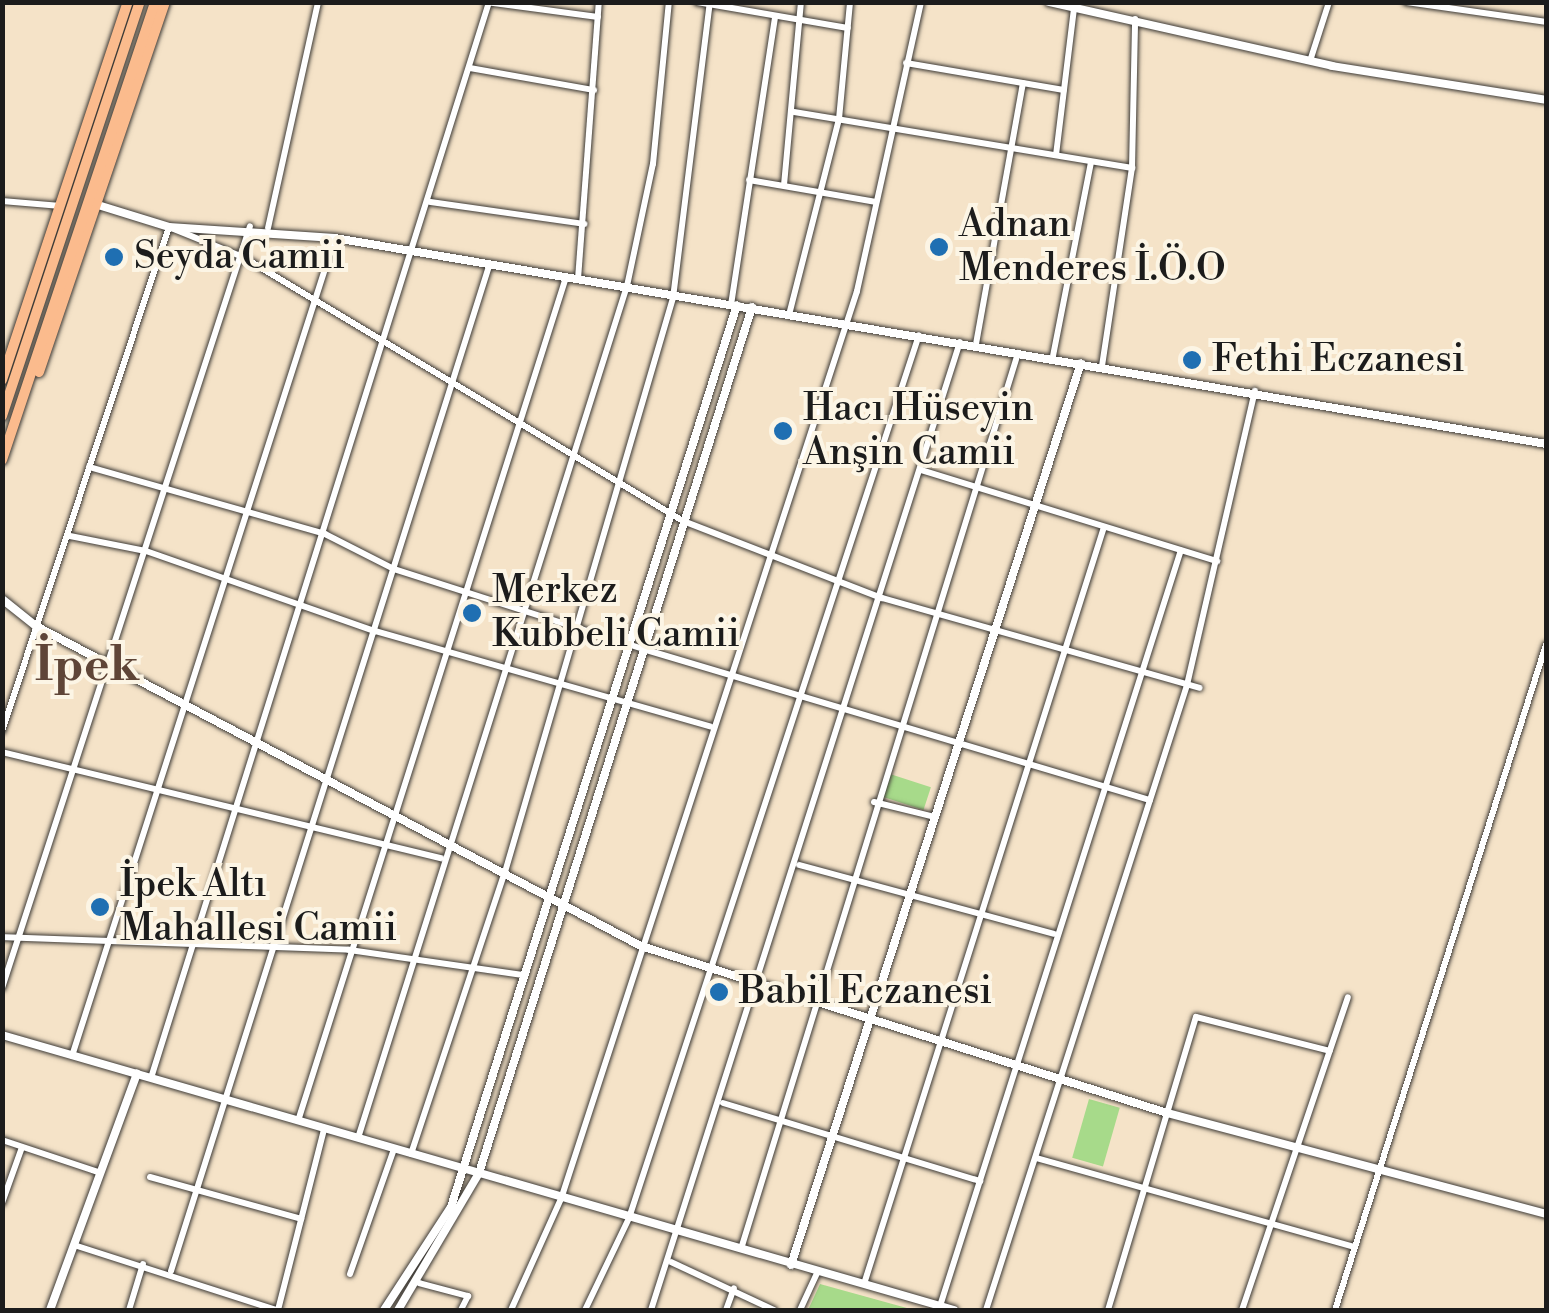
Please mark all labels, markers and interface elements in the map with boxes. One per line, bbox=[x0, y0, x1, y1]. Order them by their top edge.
place label: Adnan Menderes İ.Ö.O bbox=[959, 202, 1226, 292]
place label: Seyda Camii bbox=[134, 234, 345, 280]
marker: Adnan Menderes İ.Ö.O bbox=[928, 236, 950, 258]
marker: Seyda Camii bbox=[103, 246, 125, 268]
place label: Fethi Eczanesi bbox=[1212, 337, 1464, 383]
marker: Fethi Eczanesi bbox=[1181, 349, 1203, 371]
place label: Hacı Hüseyin Anşin Camii bbox=[803, 386, 1034, 476]
marker: Hacı Hüseyin Anşin Camii bbox=[772, 420, 794, 442]
place label: Merkez Kubbeli Camii bbox=[492, 568, 740, 658]
marker: Merkez Kubbeli Camii bbox=[461, 602, 483, 624]
district label: İpek bbox=[35, 638, 139, 696]
place label: İpek Altı Mahallesi Camii bbox=[120, 862, 397, 952]
marker: İpek Altı Mahallesi Camii bbox=[89, 896, 111, 918]
place label: Babil Eczanesi bbox=[739, 969, 992, 1015]
marker: Babil Eczanesi bbox=[708, 981, 730, 1003]

